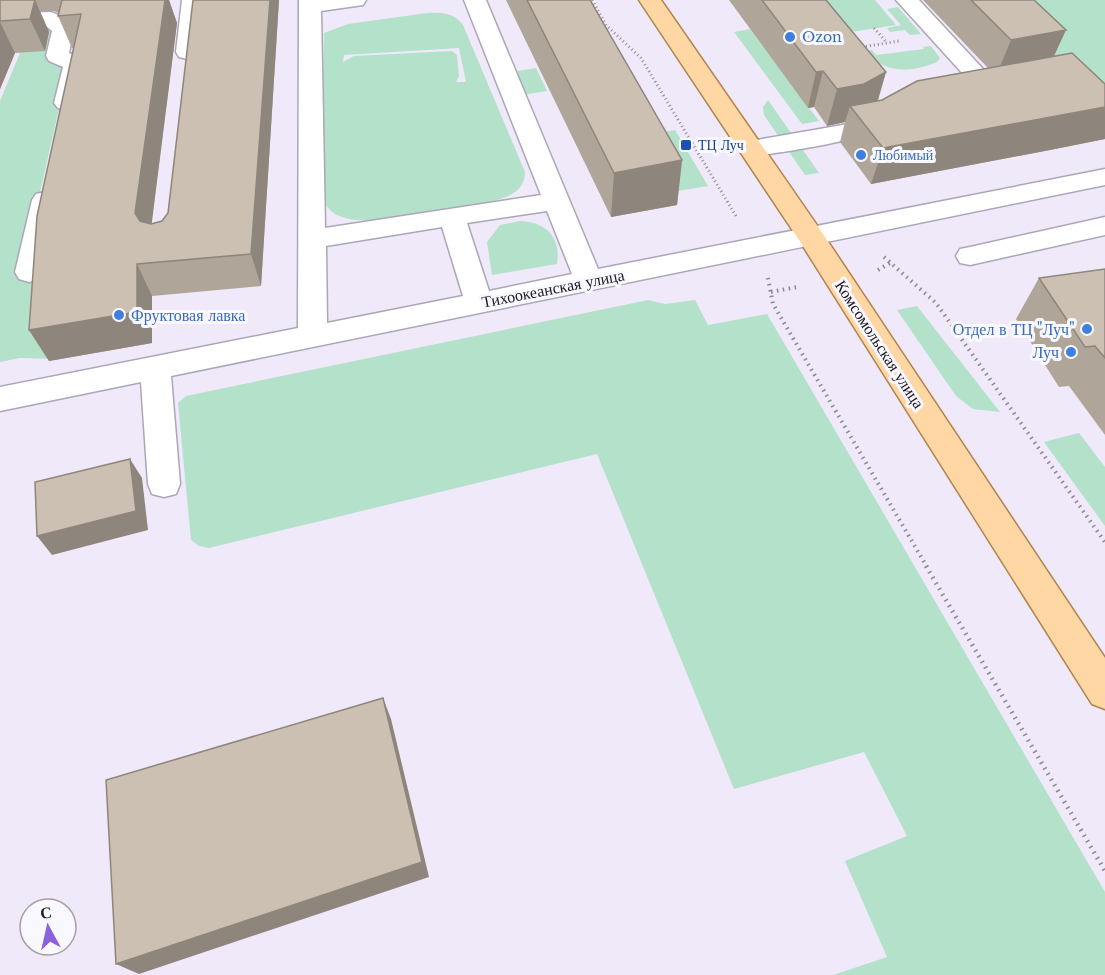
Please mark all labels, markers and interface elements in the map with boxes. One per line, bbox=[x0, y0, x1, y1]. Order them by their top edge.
place label: Ozon bbox=[802, 28, 842, 46]
marker: Ozon bbox=[783, 30, 797, 44]
place label: ТЦ Луч bbox=[698, 136, 744, 154]
marker: ТЦ Луч bbox=[679, 138, 693, 152]
place label: Любимый bbox=[873, 146, 934, 164]
marker: Любимый bbox=[854, 148, 868, 162]
street label: Тихоокеанская улица bbox=[480, 264, 626, 312]
street label: Комсомольская улица bbox=[831, 276, 929, 412]
place label: Фруктовая лавка bbox=[131, 305, 245, 325]
marker: Фруктовая лавка bbox=[112, 308, 126, 322]
place label: Отдел в ТЦ "Луч" bbox=[953, 319, 1075, 339]
marker: Отдел в ТЦ "Луч" bbox=[1080, 322, 1094, 336]
place label: Луч bbox=[1033, 342, 1059, 362]
marker: Луч bbox=[1064, 345, 1078, 359]
north arrow bbox=[18, 897, 78, 957]
text: С bbox=[39, 901, 53, 923]

